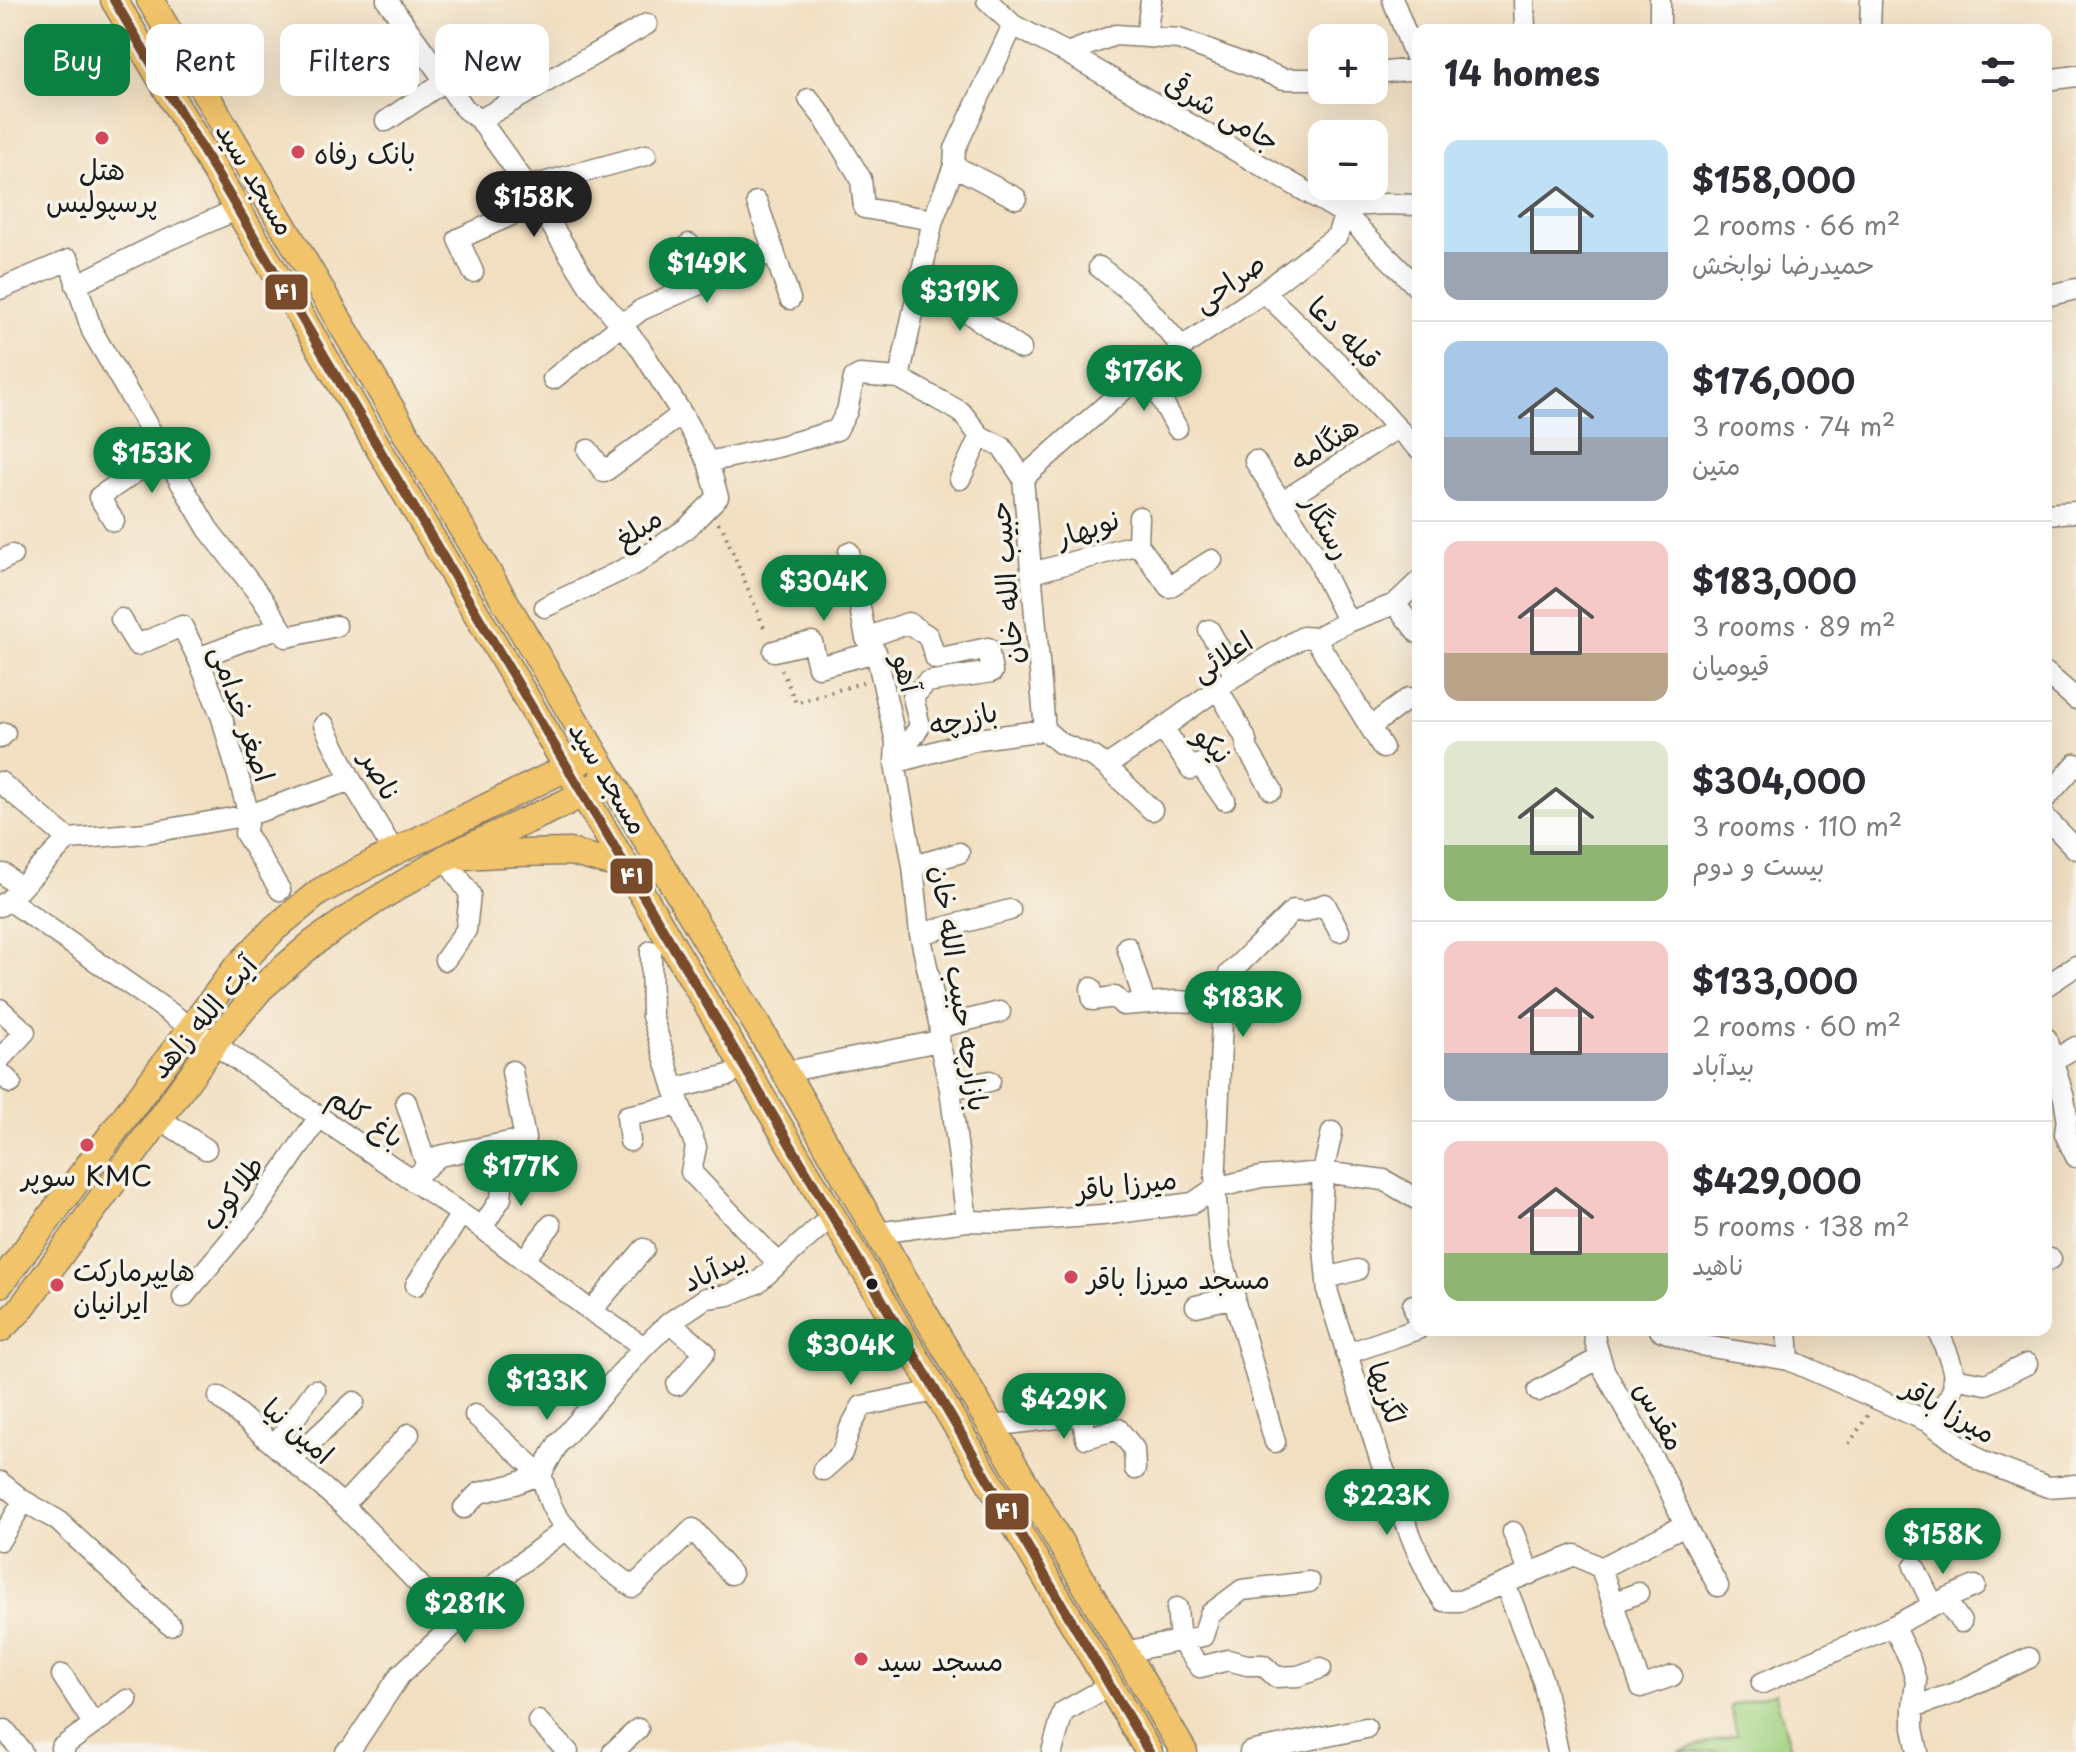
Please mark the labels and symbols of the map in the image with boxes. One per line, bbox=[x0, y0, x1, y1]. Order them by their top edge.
street label: جامی شرقی bbox=[1157, 61, 1289, 161]
street label: مسجد سید bbox=[206, 113, 308, 243]
marker: هتل پرسپولیس bbox=[93, 129, 111, 147]
place label: بانک رفاه bbox=[314, 131, 416, 174]
marker: بانک رفاه bbox=[289, 143, 307, 161]
place label: هتل پرسپولیس bbox=[46, 147, 158, 222]
pin: $158K bbox=[478, 171, 590, 239]
pin: $149K bbox=[651, 237, 763, 305]
street label: صراحی bbox=[1183, 240, 1273, 322]
pin: $319K bbox=[904, 265, 1016, 333]
line badge: ۴۱ bbox=[264, 273, 309, 311]
text: ۴۱ bbox=[274, 274, 298, 307]
street label: قبله دعا bbox=[1298, 285, 1392, 379]
pin: $176K bbox=[1088, 345, 1200, 413]
street label: هنگامه bbox=[1281, 404, 1367, 480]
pin: $153K bbox=[96, 427, 208, 495]
street label: رستگار bbox=[1291, 484, 1364, 567]
street label: مبلغ bbox=[604, 495, 670, 559]
street label: نوبهار bbox=[1048, 496, 1125, 558]
street label: حبیب الله خان bbox=[976, 500, 1034, 666]
pin: $304K bbox=[768, 555, 880, 623]
street label: اعلائی bbox=[1181, 619, 1261, 691]
street label: اصغر خدامی bbox=[201, 639, 287, 787]
street label: آهو bbox=[882, 647, 934, 698]
street label: بازرچه bbox=[925, 688, 1001, 746]
street label: مسجد سید bbox=[559, 712, 661, 842]
street label: نیکو bbox=[1183, 713, 1243, 773]
street label: ناصر bbox=[349, 740, 414, 809]
line badge: ۴۱ bbox=[609, 857, 654, 895]
text: ۴۱ bbox=[620, 858, 644, 891]
street label: بازارچه حبیب الله خان bbox=[920, 862, 1002, 1114]
street label: آیت الله زاهد bbox=[137, 944, 267, 1087]
pin: $183K bbox=[1187, 971, 1299, 1039]
street label: باغ کلم bbox=[319, 1075, 414, 1159]
marker: سوپر KMC bbox=[78, 1136, 96, 1154]
pin: $177K bbox=[465, 1140, 577, 1208]
street label: طلاکوب bbox=[188, 1145, 274, 1239]
place label: سوپر KMC bbox=[20, 1153, 152, 1196]
street label: میرزا باقر bbox=[1071, 1155, 1179, 1211]
street label: بیدآباد bbox=[675, 1234, 753, 1302]
place label: هایپرمارکت ایرانیان bbox=[73, 1248, 195, 1323]
place label: مسجد میرزا باقر bbox=[1085, 1256, 1270, 1299]
marker: مسجد میرزا باقر bbox=[1062, 1268, 1080, 1286]
marker: هایپرمارکت ایرانیان bbox=[48, 1276, 66, 1294]
unlabelled marker bbox=[864, 1276, 880, 1292]
pin: $304K bbox=[795, 1319, 907, 1387]
pin: $133K bbox=[491, 1354, 603, 1422]
street label: لگزیها bbox=[1358, 1355, 1418, 1429]
street label: میرزا باقر bbox=[1893, 1364, 2005, 1453]
street label: مقدس bbox=[1624, 1372, 1698, 1458]
pin: $429K bbox=[1008, 1373, 1120, 1441]
street label: امین نیا bbox=[253, 1386, 345, 1474]
pin: $223K bbox=[1331, 1469, 1443, 1537]
line badge: ۴۱ bbox=[984, 1492, 1030, 1531]
text: ۴۱ bbox=[995, 1493, 1019, 1526]
pin: $158K bbox=[1887, 1508, 1999, 1576]
pin: $281K bbox=[409, 1577, 521, 1645]
place label: مسجد سید bbox=[877, 1638, 1003, 1681]
marker: مسجد سید bbox=[852, 1650, 870, 1668]

